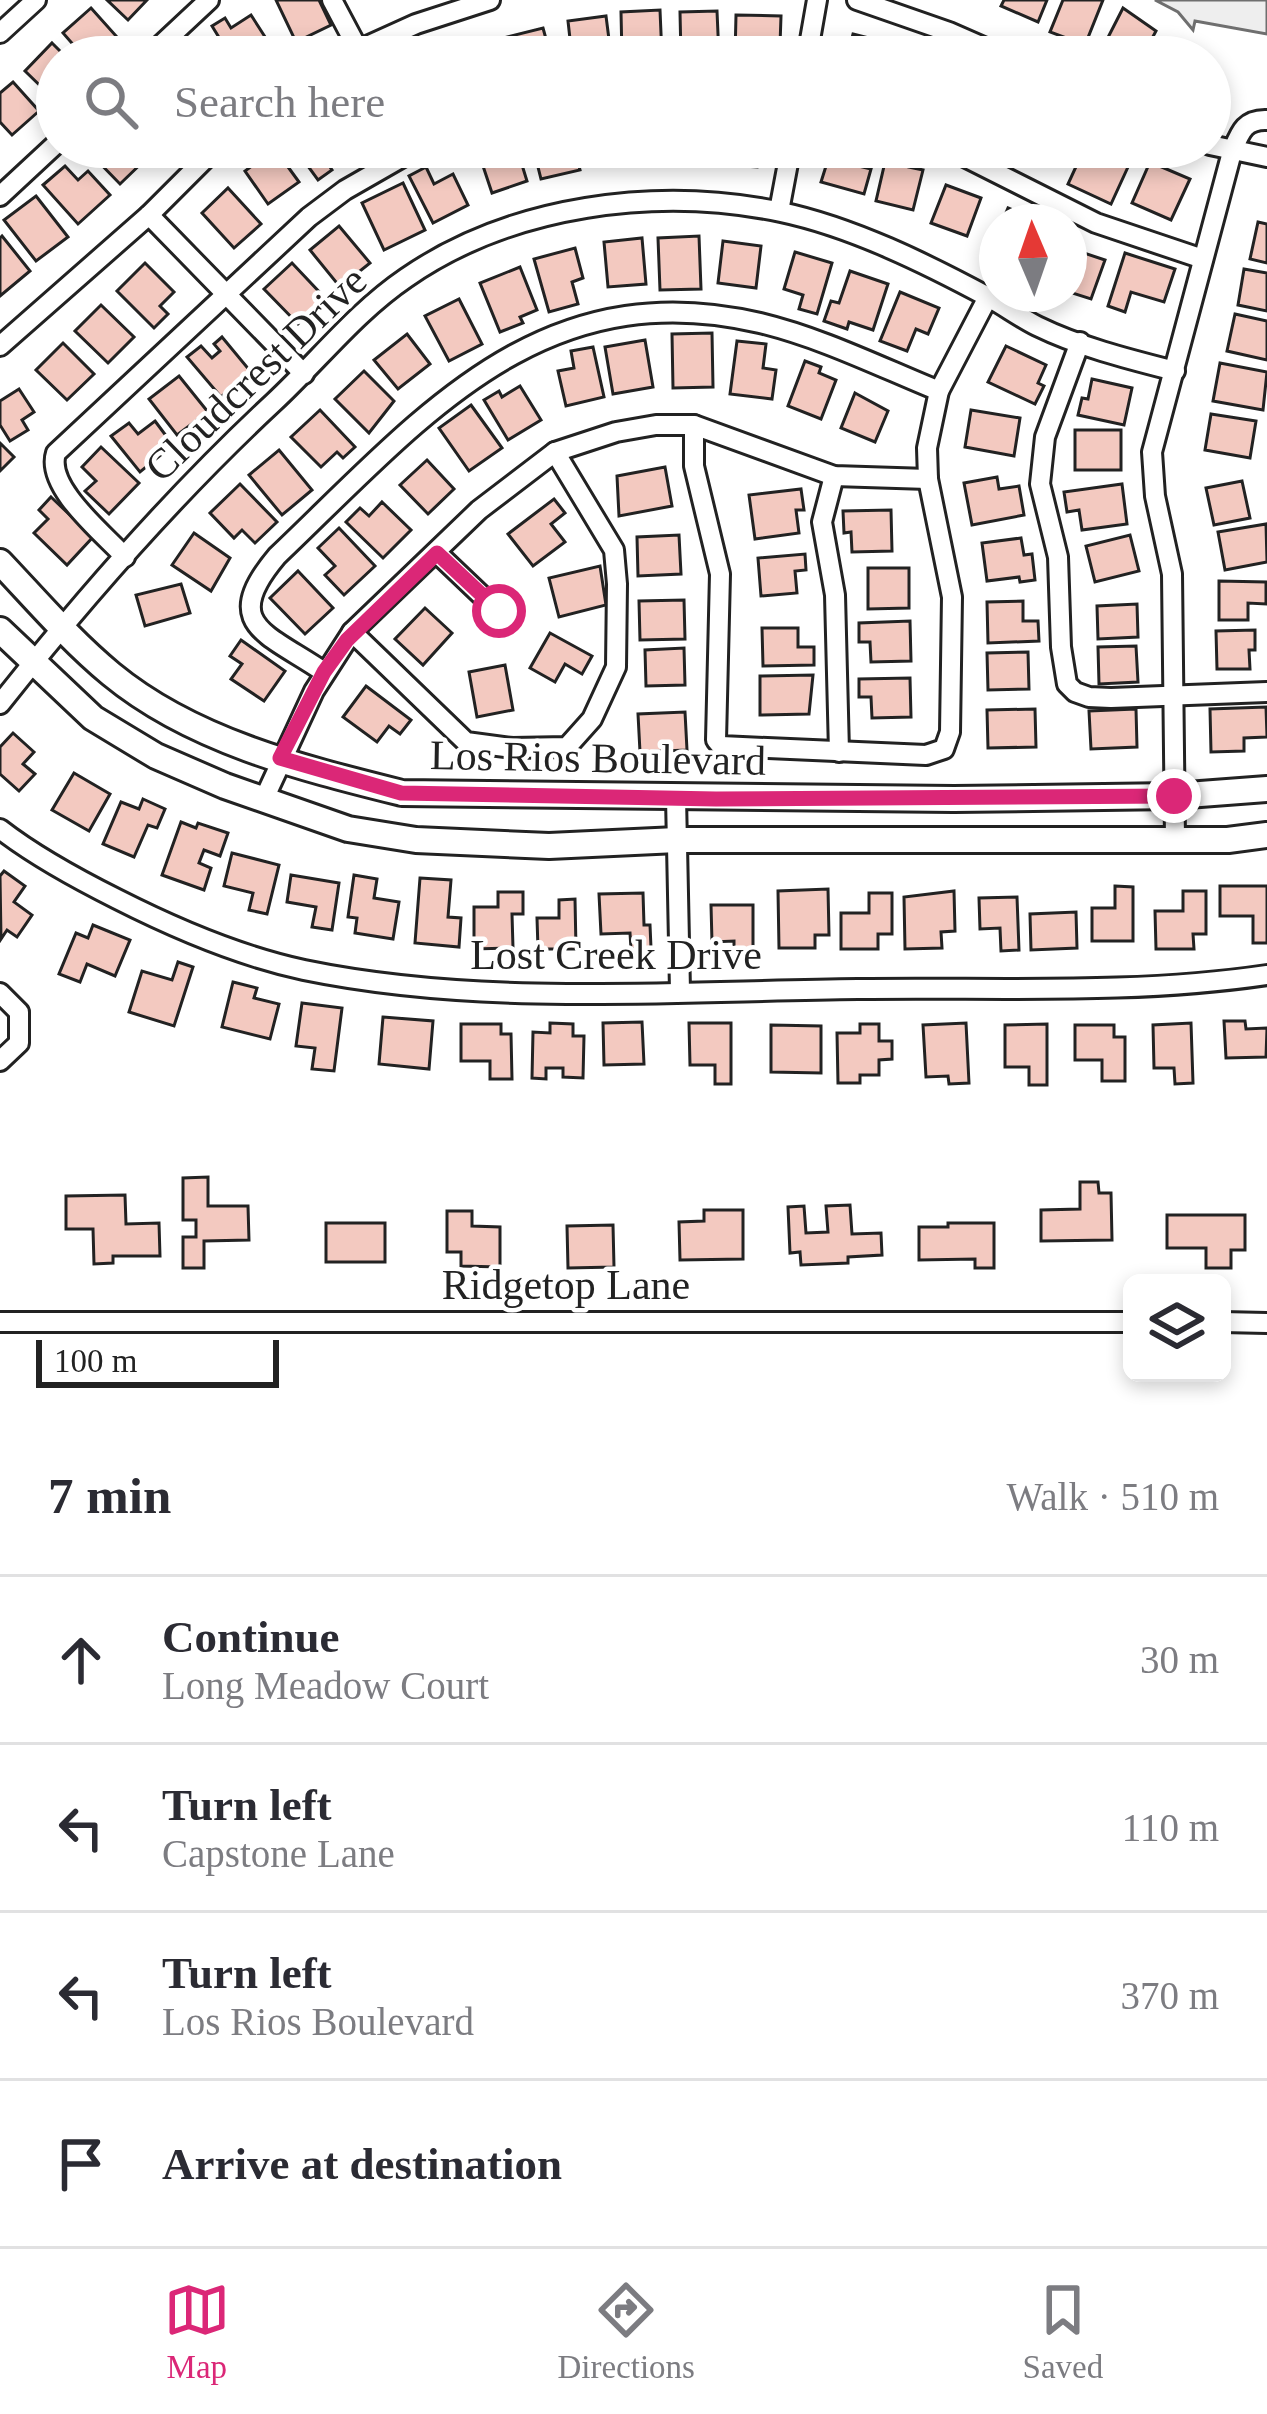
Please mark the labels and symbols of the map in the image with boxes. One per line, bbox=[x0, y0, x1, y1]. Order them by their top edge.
north arrow bbox=[979, 204, 1087, 312]
street label: Cloudcrest Drive bbox=[136, 257, 375, 490]
route start bbox=[472, 584, 526, 638]
street label: Los Rios Boulevard bbox=[430, 732, 766, 784]
route end bbox=[1147, 769, 1201, 823]
street label: Lost Creek Drive bbox=[470, 932, 762, 978]
street label: Ridgetop Lane bbox=[442, 1262, 690, 1308]
scale bar bbox=[36, 1334, 279, 1387]

